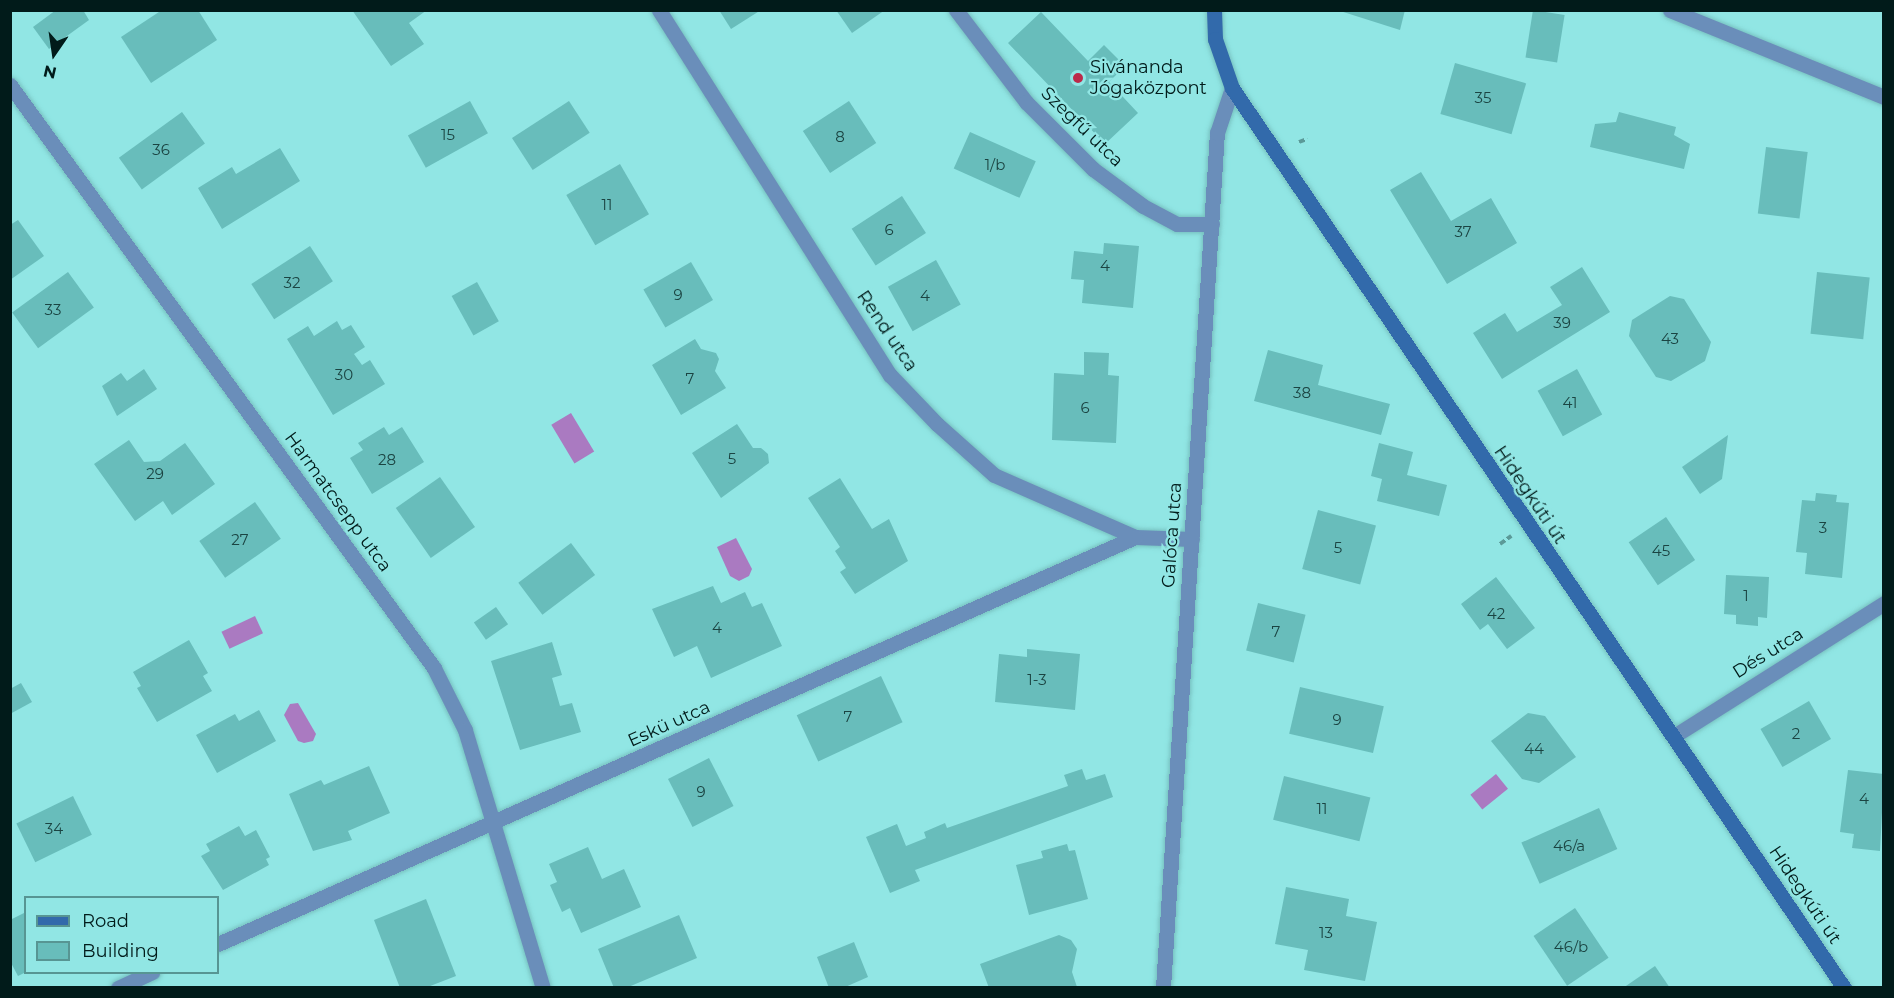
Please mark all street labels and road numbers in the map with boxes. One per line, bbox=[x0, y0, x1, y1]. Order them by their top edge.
street label: Szegfű utca bbox=[1036, 82, 1128, 172]
street label: Rend utca bbox=[852, 286, 922, 376]
street label: Harmatcsepp utca bbox=[280, 428, 396, 576]
street label: Hidegkúti út bbox=[1489, 442, 1571, 548]
street label: Galóca utca bbox=[1158, 481, 1186, 589]
street label: Dés utca bbox=[1729, 623, 1807, 683]
street label: Eskü utca bbox=[624, 696, 714, 752]
street label: Hidegkúti út bbox=[1764, 842, 1846, 948]

